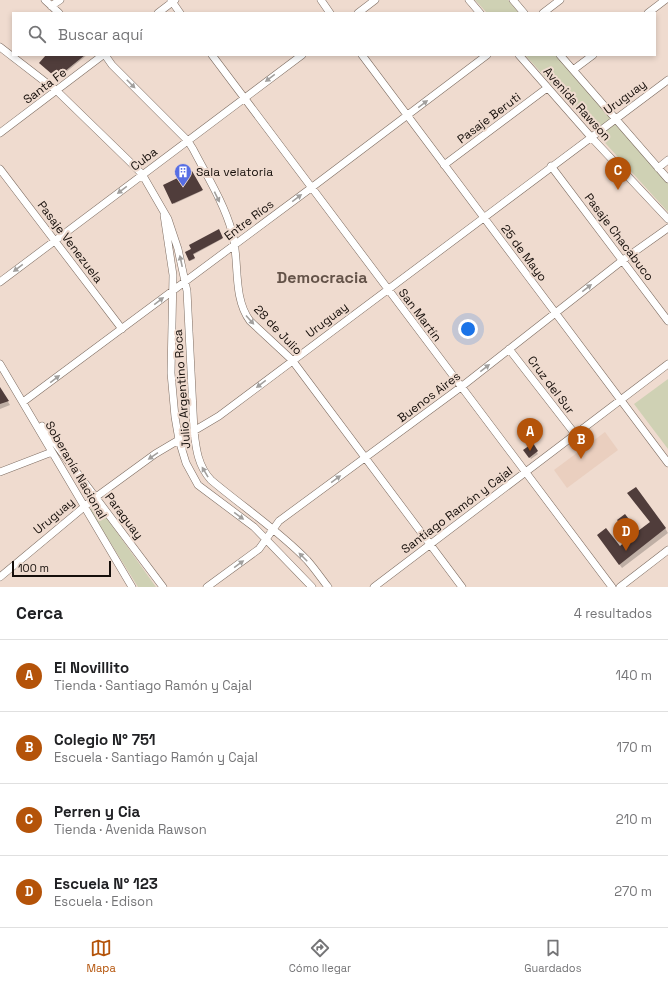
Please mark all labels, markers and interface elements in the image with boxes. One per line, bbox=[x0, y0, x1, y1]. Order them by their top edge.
search box bbox=[12, 12, 656, 56]
icon: search bbox=[26, 23, 48, 45]
text: Buscar aquí bbox=[58, 25, 143, 44]
street label: Santa Fe bbox=[20, 64, 70, 108]
street label: Avenida Rawson bbox=[540, 64, 614, 144]
one-way arrow bbox=[265, 74, 276, 83]
street label: Uruguay bbox=[600, 76, 650, 118]
one-way arrow bbox=[126, 79, 136, 89]
street label: Pasaje Beruti bbox=[454, 89, 524, 147]
one-way arrow bbox=[418, 99, 429, 108]
street label: Cuba bbox=[127, 144, 161, 174]
pin: C bbox=[605, 157, 631, 190]
building icon: Sala velatoria bbox=[173, 162, 193, 187]
place label: Sala velatoria bbox=[196, 164, 273, 180]
one-way arrow bbox=[116, 186, 127, 194]
street label: Pasaje Chacabuco bbox=[581, 190, 657, 284]
one-way arrow bbox=[214, 191, 220, 202]
one-way arrow bbox=[292, 195, 302, 203]
street label: Entre Ríos bbox=[221, 196, 277, 244]
street label: Pasaje Venezuela bbox=[34, 198, 106, 286]
street label: 25 de Mayo bbox=[497, 221, 551, 285]
one-way arrow bbox=[177, 255, 183, 267]
one-way arrow bbox=[12, 264, 23, 272]
district label: Democracia bbox=[277, 267, 367, 288]
one-way arrow bbox=[582, 284, 592, 292]
street label: San Martín bbox=[395, 285, 445, 345]
one-way arrow bbox=[154, 297, 164, 305]
street label: Uruguay bbox=[303, 299, 351, 341]
street label: 28 de Julio bbox=[250, 302, 306, 358]
one-way arrow bbox=[246, 315, 255, 325]
your location bbox=[458, 319, 478, 339]
street label: Julio Argentino Roca bbox=[170, 329, 194, 449]
street label: Cruz del Sur bbox=[524, 353, 578, 418]
one-way arrow bbox=[479, 364, 490, 372]
street label: Buenos Aires bbox=[394, 368, 464, 426]
one-way arrow bbox=[49, 374, 60, 383]
one-way arrow bbox=[256, 380, 267, 388]
street label: Soberanía Nacional bbox=[41, 418, 111, 522]
pin: A bbox=[517, 418, 543, 451]
pin: B bbox=[568, 426, 594, 459]
one-way arrow bbox=[148, 452, 158, 460]
street label: Santiago Ramón y Cajal bbox=[398, 463, 516, 557]
one-way arrow bbox=[202, 466, 209, 478]
one-way arrow bbox=[330, 475, 341, 484]
street label: Paraguay bbox=[101, 490, 147, 542]
street label: Uruguay bbox=[30, 494, 78, 538]
one-way arrow bbox=[234, 512, 245, 520]
pin: D bbox=[613, 518, 639, 551]
one-way arrow bbox=[299, 552, 308, 562]
scale bar bbox=[12, 559, 111, 578]
one-way arrow bbox=[233, 560, 244, 568]
text: 100 m bbox=[18, 561, 49, 575]
text: Cerca bbox=[16, 602, 63, 624]
text: 4 resultados bbox=[574, 605, 652, 622]
text: El Novillito bbox=[54, 658, 129, 677]
text: A bbox=[25, 667, 33, 684]
text: 140 m bbox=[616, 667, 652, 684]
text: Tienda · Santiago Ramón y Cajal bbox=[54, 677, 252, 694]
text: Colegio N° 751 bbox=[54, 730, 156, 749]
text: B bbox=[25, 739, 33, 756]
text: 170 m bbox=[616, 739, 652, 756]
text: Escuela · Santiago Ramón y Cajal bbox=[54, 749, 258, 766]
text: Perren y Cia bbox=[54, 802, 140, 821]
text: C bbox=[25, 811, 33, 828]
text: 210 m bbox=[616, 811, 652, 828]
text: Tienda · Avenida Rawson bbox=[54, 821, 207, 838]
text: Escuela N° 123 bbox=[54, 874, 158, 893]
text: D bbox=[25, 883, 33, 900]
text: 270 m bbox=[614, 883, 652, 900]
text: Escuela · Edison bbox=[54, 893, 153, 910]
tab: Mapa bbox=[87, 937, 116, 975]
tab: Cómo llegar bbox=[289, 937, 351, 975]
tab: Guardados bbox=[524, 937, 581, 975]

